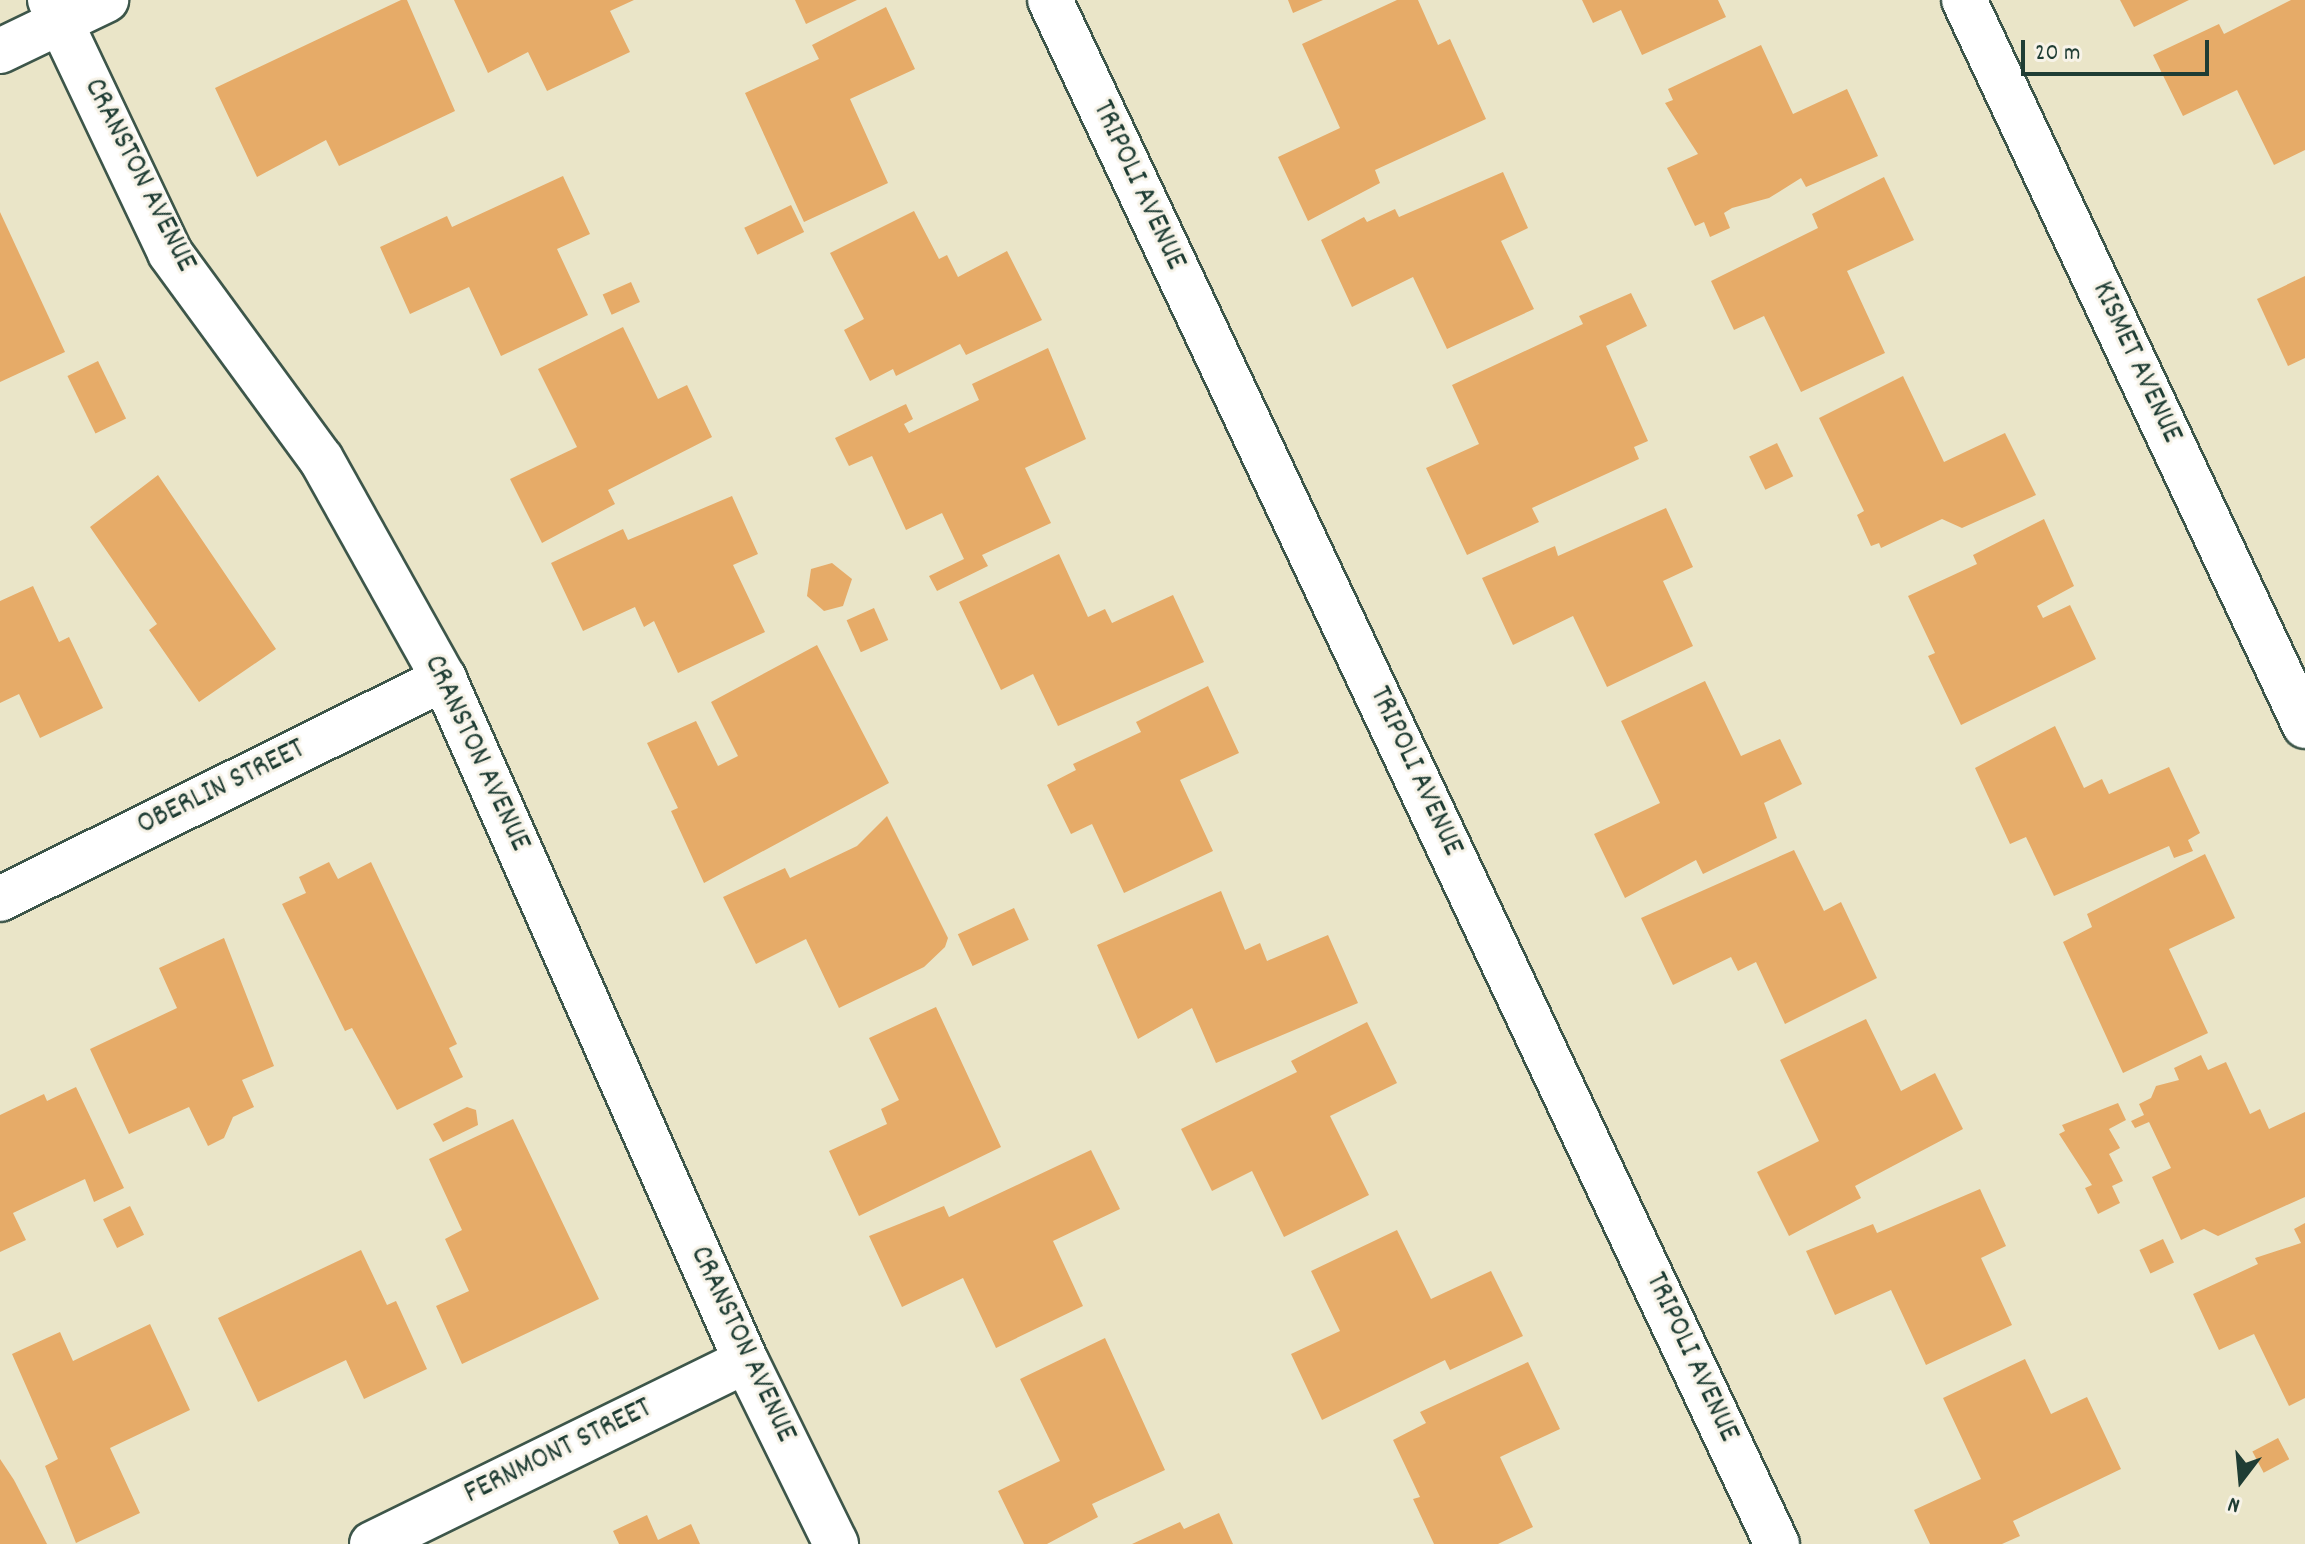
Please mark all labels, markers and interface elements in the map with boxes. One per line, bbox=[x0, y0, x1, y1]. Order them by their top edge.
scale bar bbox=[2025, 24, 2213, 74]
text: 20 m bbox=[2035, 37, 2081, 71]
street label: CRANSTON AVENUE bbox=[74, 73, 202, 279]
street label: TRIPOLI AVENUE bbox=[1082, 96, 1192, 276]
street label: KISMET AVENUE bbox=[2082, 277, 2188, 449]
street label: CRANSTON AVENUE bbox=[414, 650, 536, 858]
street label: TRIPOLI AVENUE bbox=[1359, 682, 1469, 862]
street label: OBERLIN STREET bbox=[132, 733, 312, 845]
street label: CRANSTON AVENUE bbox=[680, 1241, 802, 1449]
street label: TRIPOLI AVENUE bbox=[1635, 1268, 1745, 1448]
street label: FERNMONT STREET bbox=[459, 1392, 659, 1514]
north arrow bbox=[2201, 1440, 2281, 1520]
text: N bbox=[2225, 1487, 2244, 1520]

